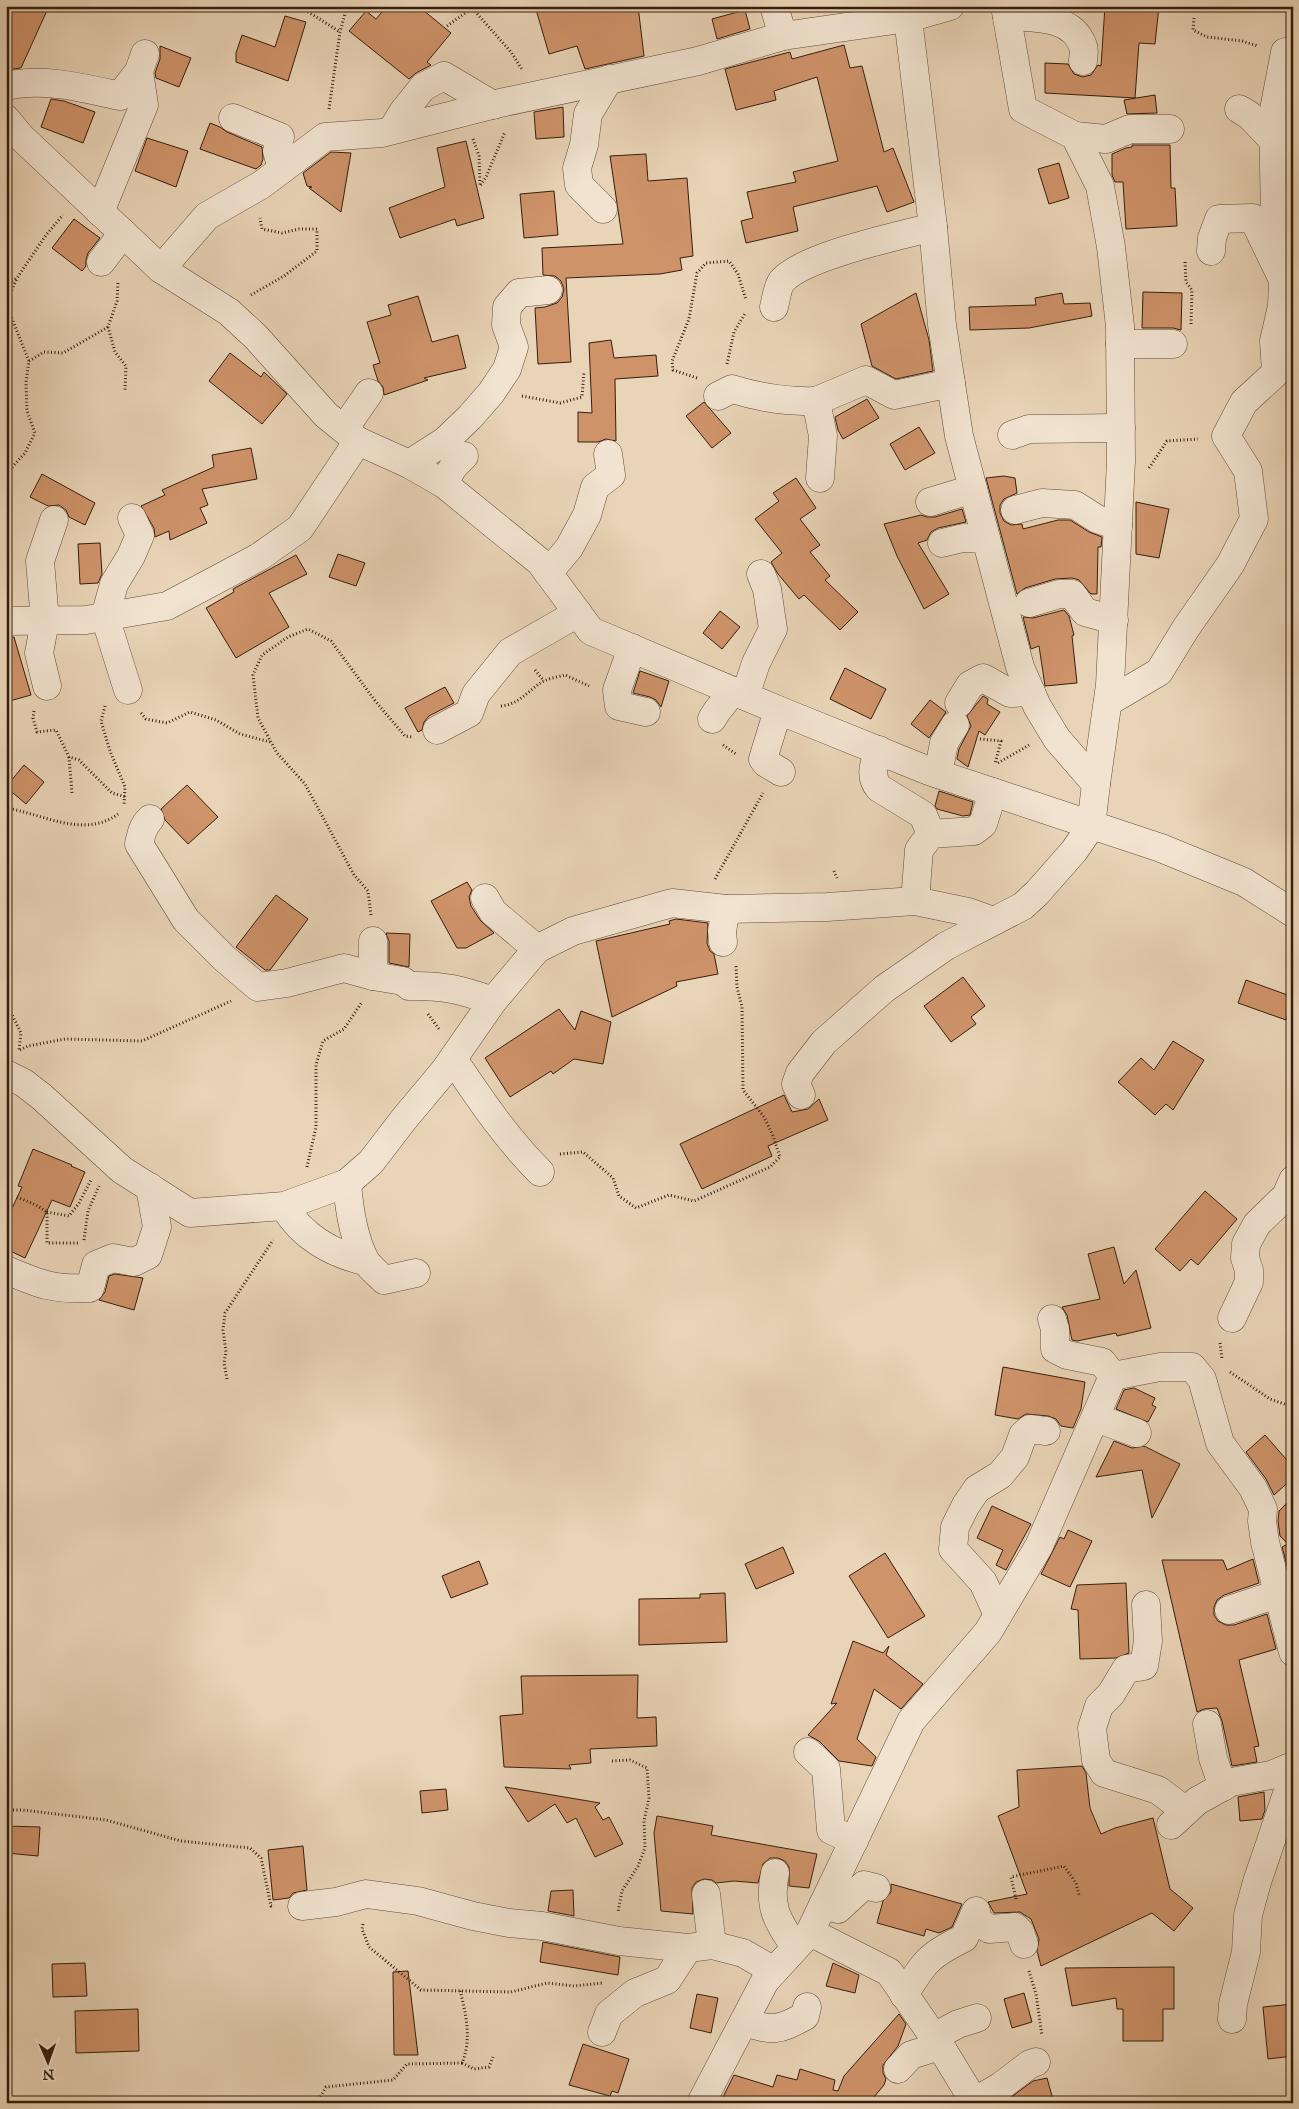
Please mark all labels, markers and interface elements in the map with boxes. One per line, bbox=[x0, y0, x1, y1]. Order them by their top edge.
north arrow bbox=[22, 2036, 72, 2086]
text: N bbox=[42, 2066, 55, 2083]

